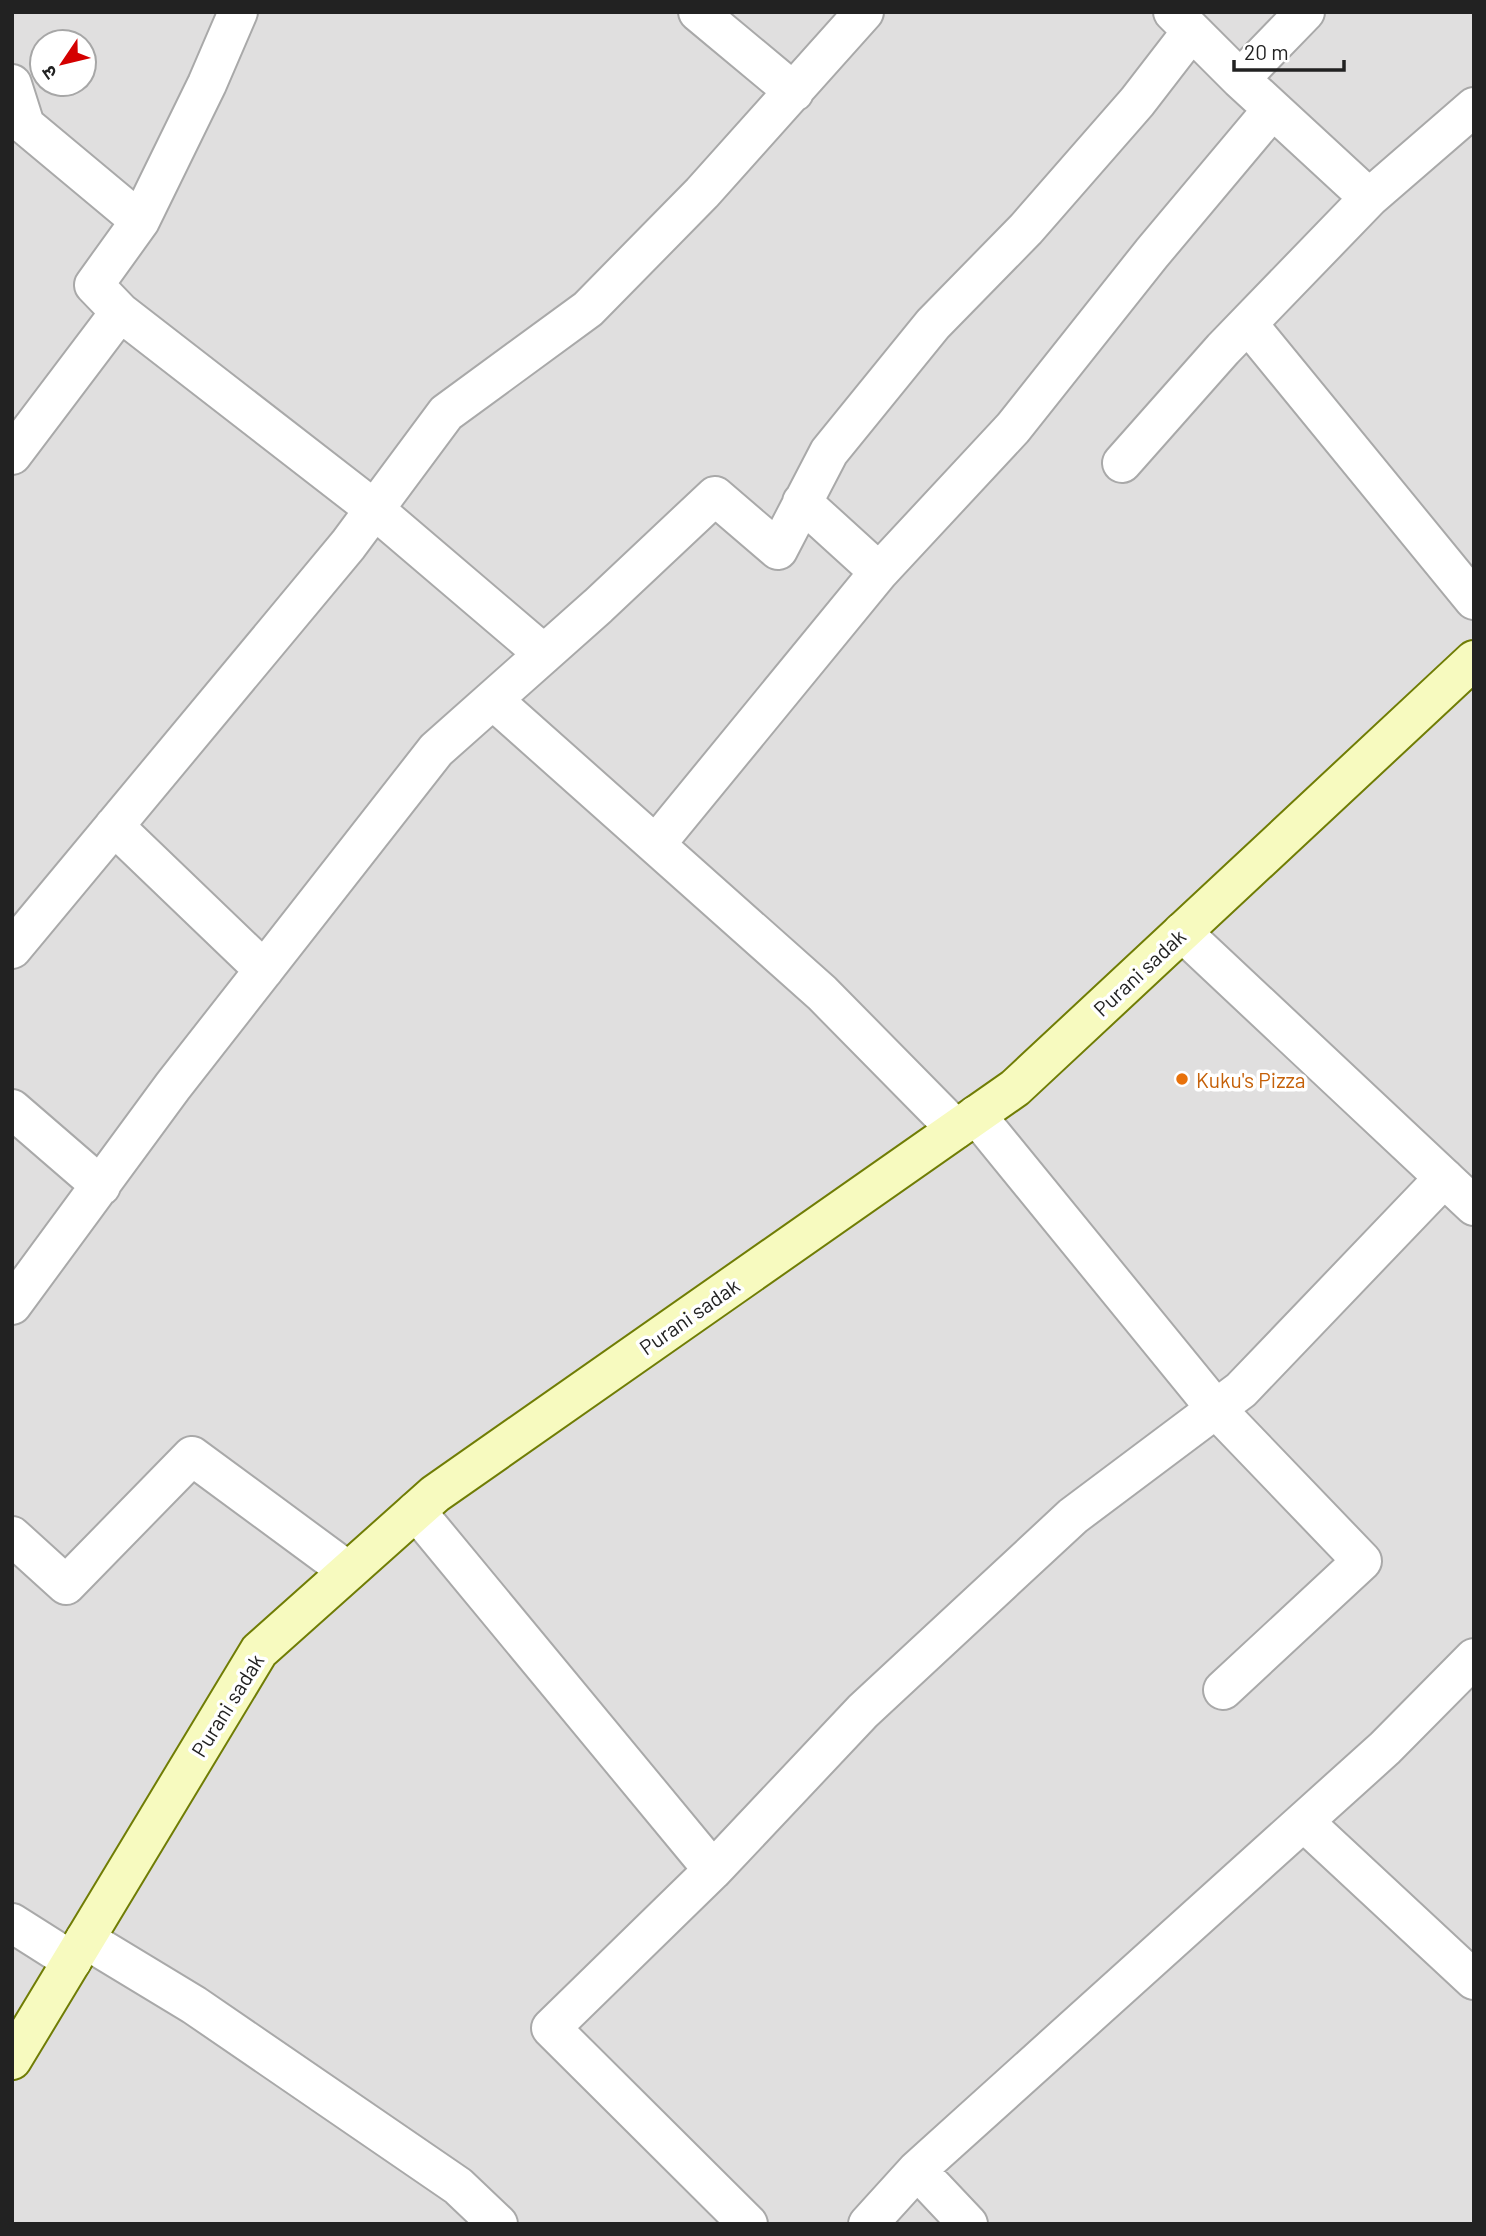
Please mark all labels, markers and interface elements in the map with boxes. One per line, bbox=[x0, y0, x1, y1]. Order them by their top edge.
north arrow bbox=[28, 28, 98, 98]
scale bar bbox=[1234, 28, 1344, 72]
text: 20 m bbox=[1244, 39, 1289, 64]
text: उ bbox=[36, 61, 61, 84]
street label: Purani sadak bbox=[1088, 923, 1190, 1021]
place label: Kuku's Pizza bbox=[1196, 1067, 1306, 1092]
marker: Kuku's Pizza bbox=[1174, 1071, 1190, 1087]
street label: Purani sadak bbox=[634, 1272, 744, 1360]
street label: Purani sadak bbox=[186, 1649, 268, 1761]

